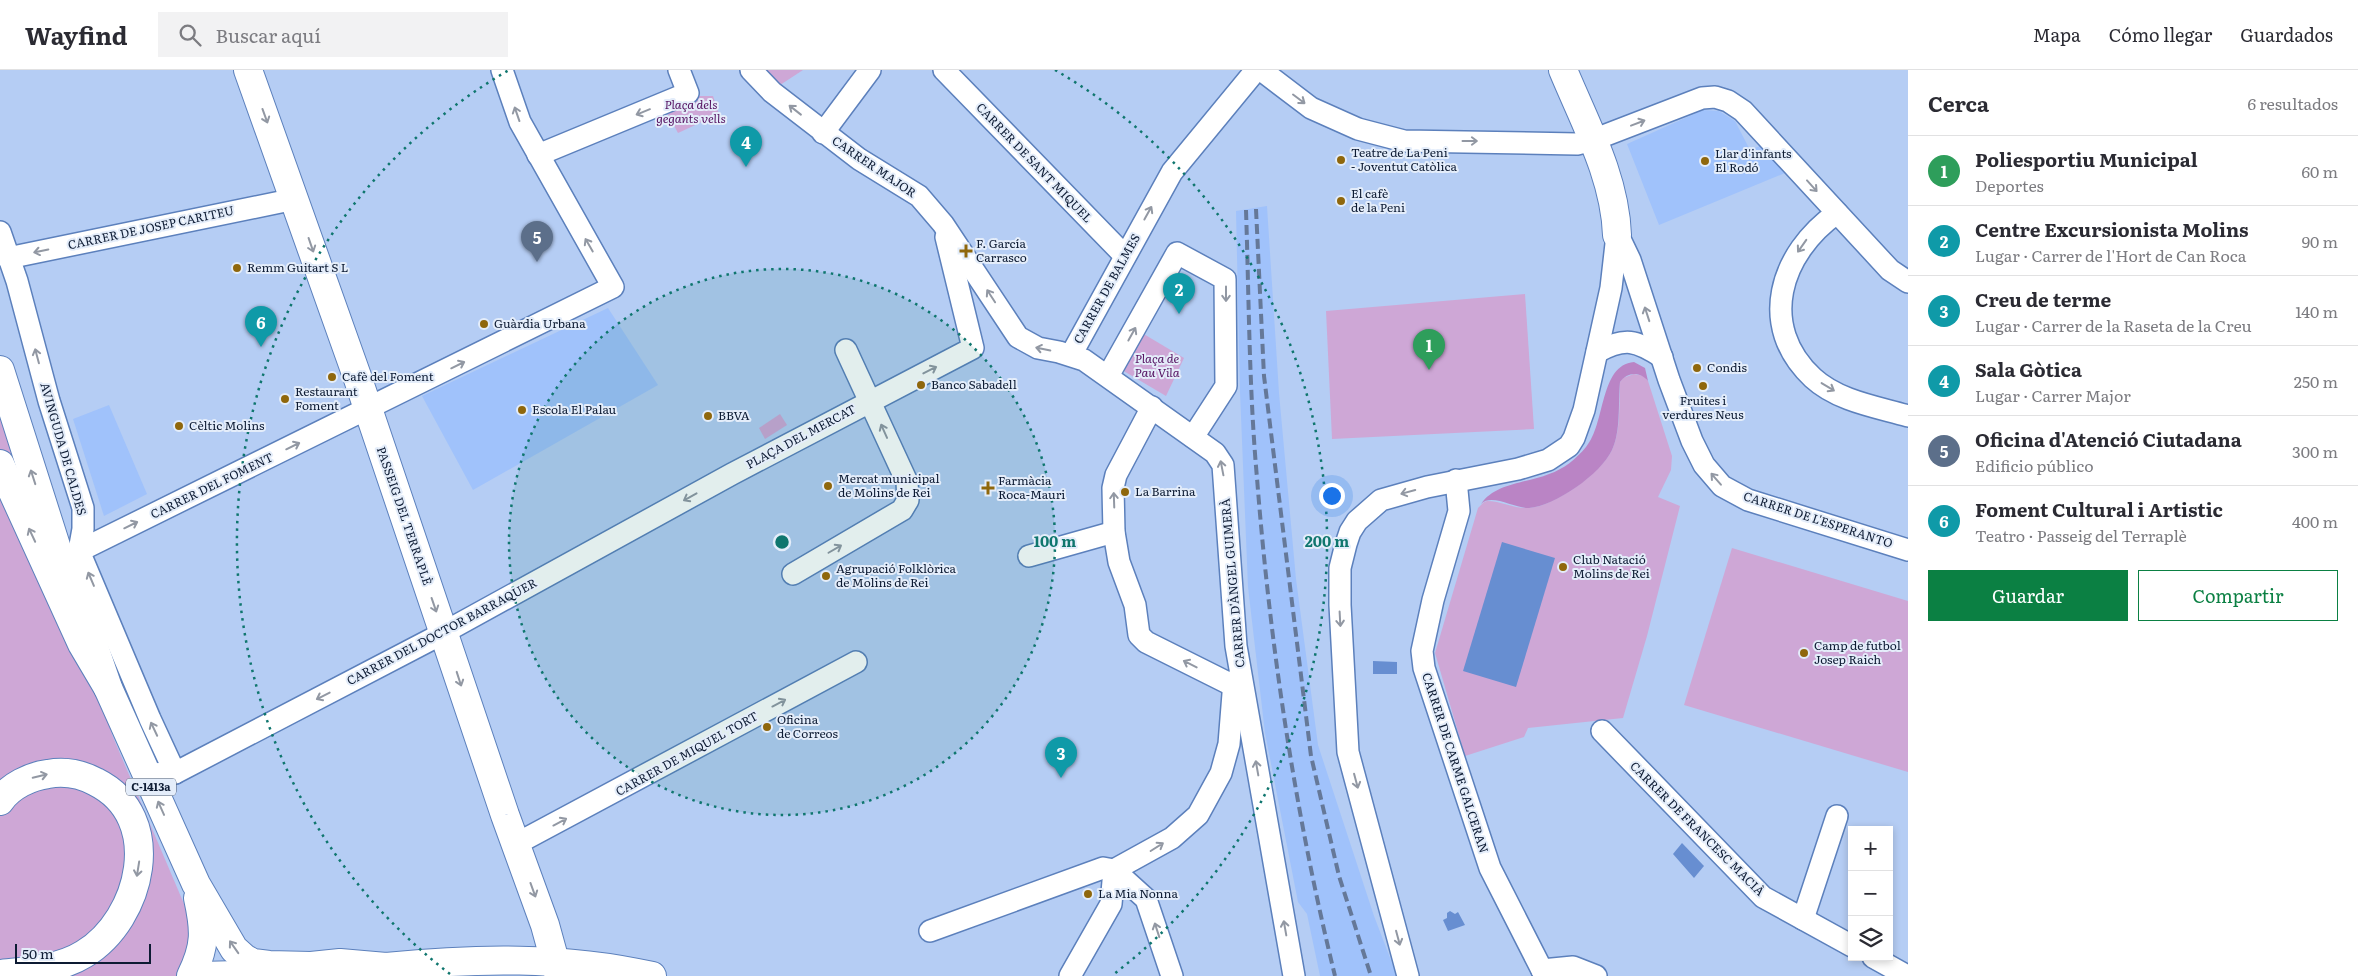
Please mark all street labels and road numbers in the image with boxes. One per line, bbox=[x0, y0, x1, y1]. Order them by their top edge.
street label: CARRER DE SANT MIQUEL bbox=[973, 98, 1097, 226]
street label: CARRER MAJOR bbox=[829, 131, 921, 201]
street label: CARRER DE JOSEP CARITEU bbox=[66, 201, 236, 253]
street label: CARRER DE BALMES bbox=[1068, 230, 1144, 347]
street label: AVINGUDA DE CALDES bbox=[36, 380, 92, 517]
street label: PLAÇA DEL MERCAT bbox=[742, 399, 859, 473]
street label: PASSEIG DEL TERRAPLÈ bbox=[373, 444, 437, 588]
street label: CARRER DEL FOMENT bbox=[147, 447, 276, 523]
street label: CARRER DE L'ESPERANTO bbox=[1741, 486, 1895, 552]
street label: CARRER D'ÀNGEL GUIMERÀ bbox=[1216, 497, 1248, 669]
street label: CARRER DEL DOCTOR BARRAQUER bbox=[343, 573, 540, 689]
street label: CARRER DE CARME GALCERAN bbox=[1418, 670, 1494, 855]
street label: CARRER DE MIQUEL TORT bbox=[612, 706, 761, 800]
street label: CARRER DE FRANCESC MACIÀ bbox=[1626, 757, 1769, 900]
road number: C-1413a bbox=[126, 779, 176, 796]

